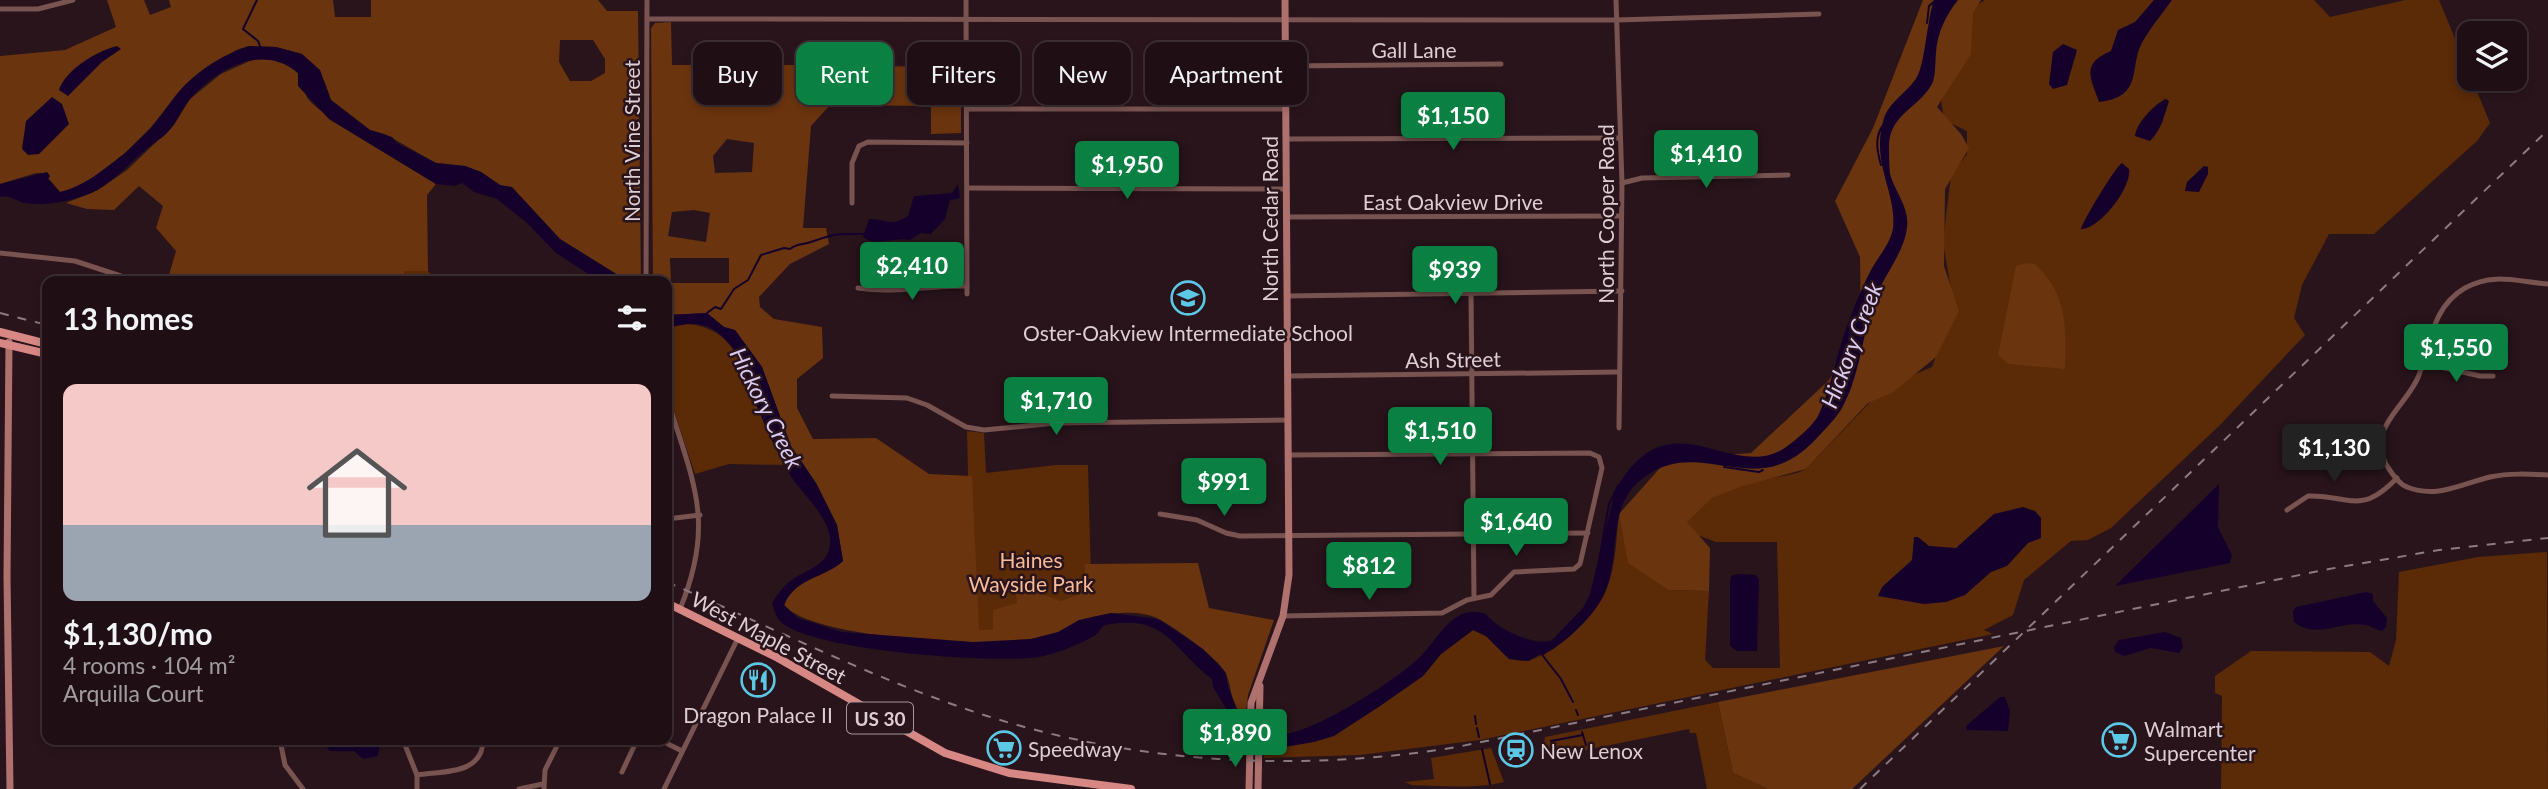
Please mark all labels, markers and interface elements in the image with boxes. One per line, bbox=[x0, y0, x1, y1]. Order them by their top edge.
map controls bbox=[2457, 21, 2527, 91]
button: layers bbox=[2457, 21, 2527, 91]
street label: Gall Lane bbox=[1371, 37, 1457, 62]
chip: Buy bbox=[693, 42, 782, 105]
chip: Rent bbox=[796, 42, 893, 105]
chip: Filters bbox=[907, 42, 1020, 105]
chip: New bbox=[1034, 42, 1131, 105]
chip: Apartment bbox=[1145, 42, 1307, 105]
street label: North Vine Street bbox=[619, 60, 644, 222]
pin: $1,150 bbox=[1396, 92, 1510, 152]
text: $1,150 bbox=[1417, 101, 1489, 129]
street label: North Cooper Road bbox=[1593, 124, 1618, 304]
pin: $1,410 bbox=[1649, 130, 1763, 190]
street label: North Cedar Road bbox=[1257, 136, 1282, 302]
text: $1,410 bbox=[1670, 139, 1742, 167]
pin: $1,950 bbox=[1070, 142, 1184, 201]
text: $1,950 bbox=[1091, 150, 1163, 178]
street label: East Oakview Drive bbox=[1363, 189, 1543, 214]
pin: $2,410 bbox=[855, 243, 969, 302]
pin: $939 bbox=[1414, 246, 1496, 306]
text: $2,410 bbox=[876, 251, 948, 279]
text: $939 bbox=[1428, 255, 1482, 283]
water label: Hickory Creek bbox=[1814, 277, 1888, 412]
school or university icon: Oster-Oakview Intermediate School bbox=[1169, 279, 1207, 317]
icon: filters bbox=[613, 299, 651, 337]
text: 13 homes bbox=[63, 300, 194, 336]
place label: Oster-Oakview Intermediate School bbox=[1023, 320, 1353, 345]
pin: $1,550 bbox=[2399, 324, 2513, 384]
text: $1,550 bbox=[2420, 333, 2492, 361]
water label: Hickory Creek bbox=[724, 343, 810, 474]
street label: Ash Street bbox=[1405, 346, 1502, 372]
pin: $1,710 bbox=[999, 378, 1113, 437]
text: $1,710 bbox=[1020, 386, 1092, 414]
pin: $1,510 bbox=[1383, 407, 1497, 467]
text: $1,510 bbox=[1404, 416, 1476, 444]
pin: $1,130 bbox=[2277, 424, 2391, 484]
icon: home bbox=[294, 430, 420, 556]
text: $1,130 bbox=[2298, 433, 2370, 461]
pin: $991 bbox=[1183, 458, 1265, 518]
text: $991 bbox=[1197, 467, 1251, 495]
pin: $1,640 bbox=[1459, 498, 1573, 558]
text: $1,640 bbox=[1480, 507, 1552, 535]
pin: $812 bbox=[1328, 542, 1410, 602]
park label: Haines Wayside Park bbox=[969, 547, 1094, 596]
text: $812 bbox=[1342, 551, 1396, 579]
street label: West Maple Street bbox=[687, 586, 851, 689]
text: $1,130/mo bbox=[63, 615, 212, 651]
text: 4 rooms · 104 m² bbox=[63, 651, 235, 679]
restaurant icon: Dragon Palace II bbox=[739, 661, 777, 699]
text: Arquilla Court bbox=[63, 679, 203, 707]
place label: Dragon Palace II bbox=[683, 702, 833, 727]
road number: US 30 bbox=[847, 702, 913, 734]
pin: $1,890 bbox=[1178, 710, 1292, 769]
place label: Walmart Supercenter bbox=[2144, 716, 2256, 765]
text: $1,890 bbox=[1199, 718, 1271, 746]
supermarket icon: Walmart Supercenter bbox=[2100, 721, 2138, 759]
supermarket icon: Speedway bbox=[985, 729, 1023, 767]
station icon: New Lenox bbox=[1497, 731, 1535, 769]
place label: Speedway bbox=[1028, 736, 1122, 761]
place label: New Lenox bbox=[1540, 738, 1643, 763]

